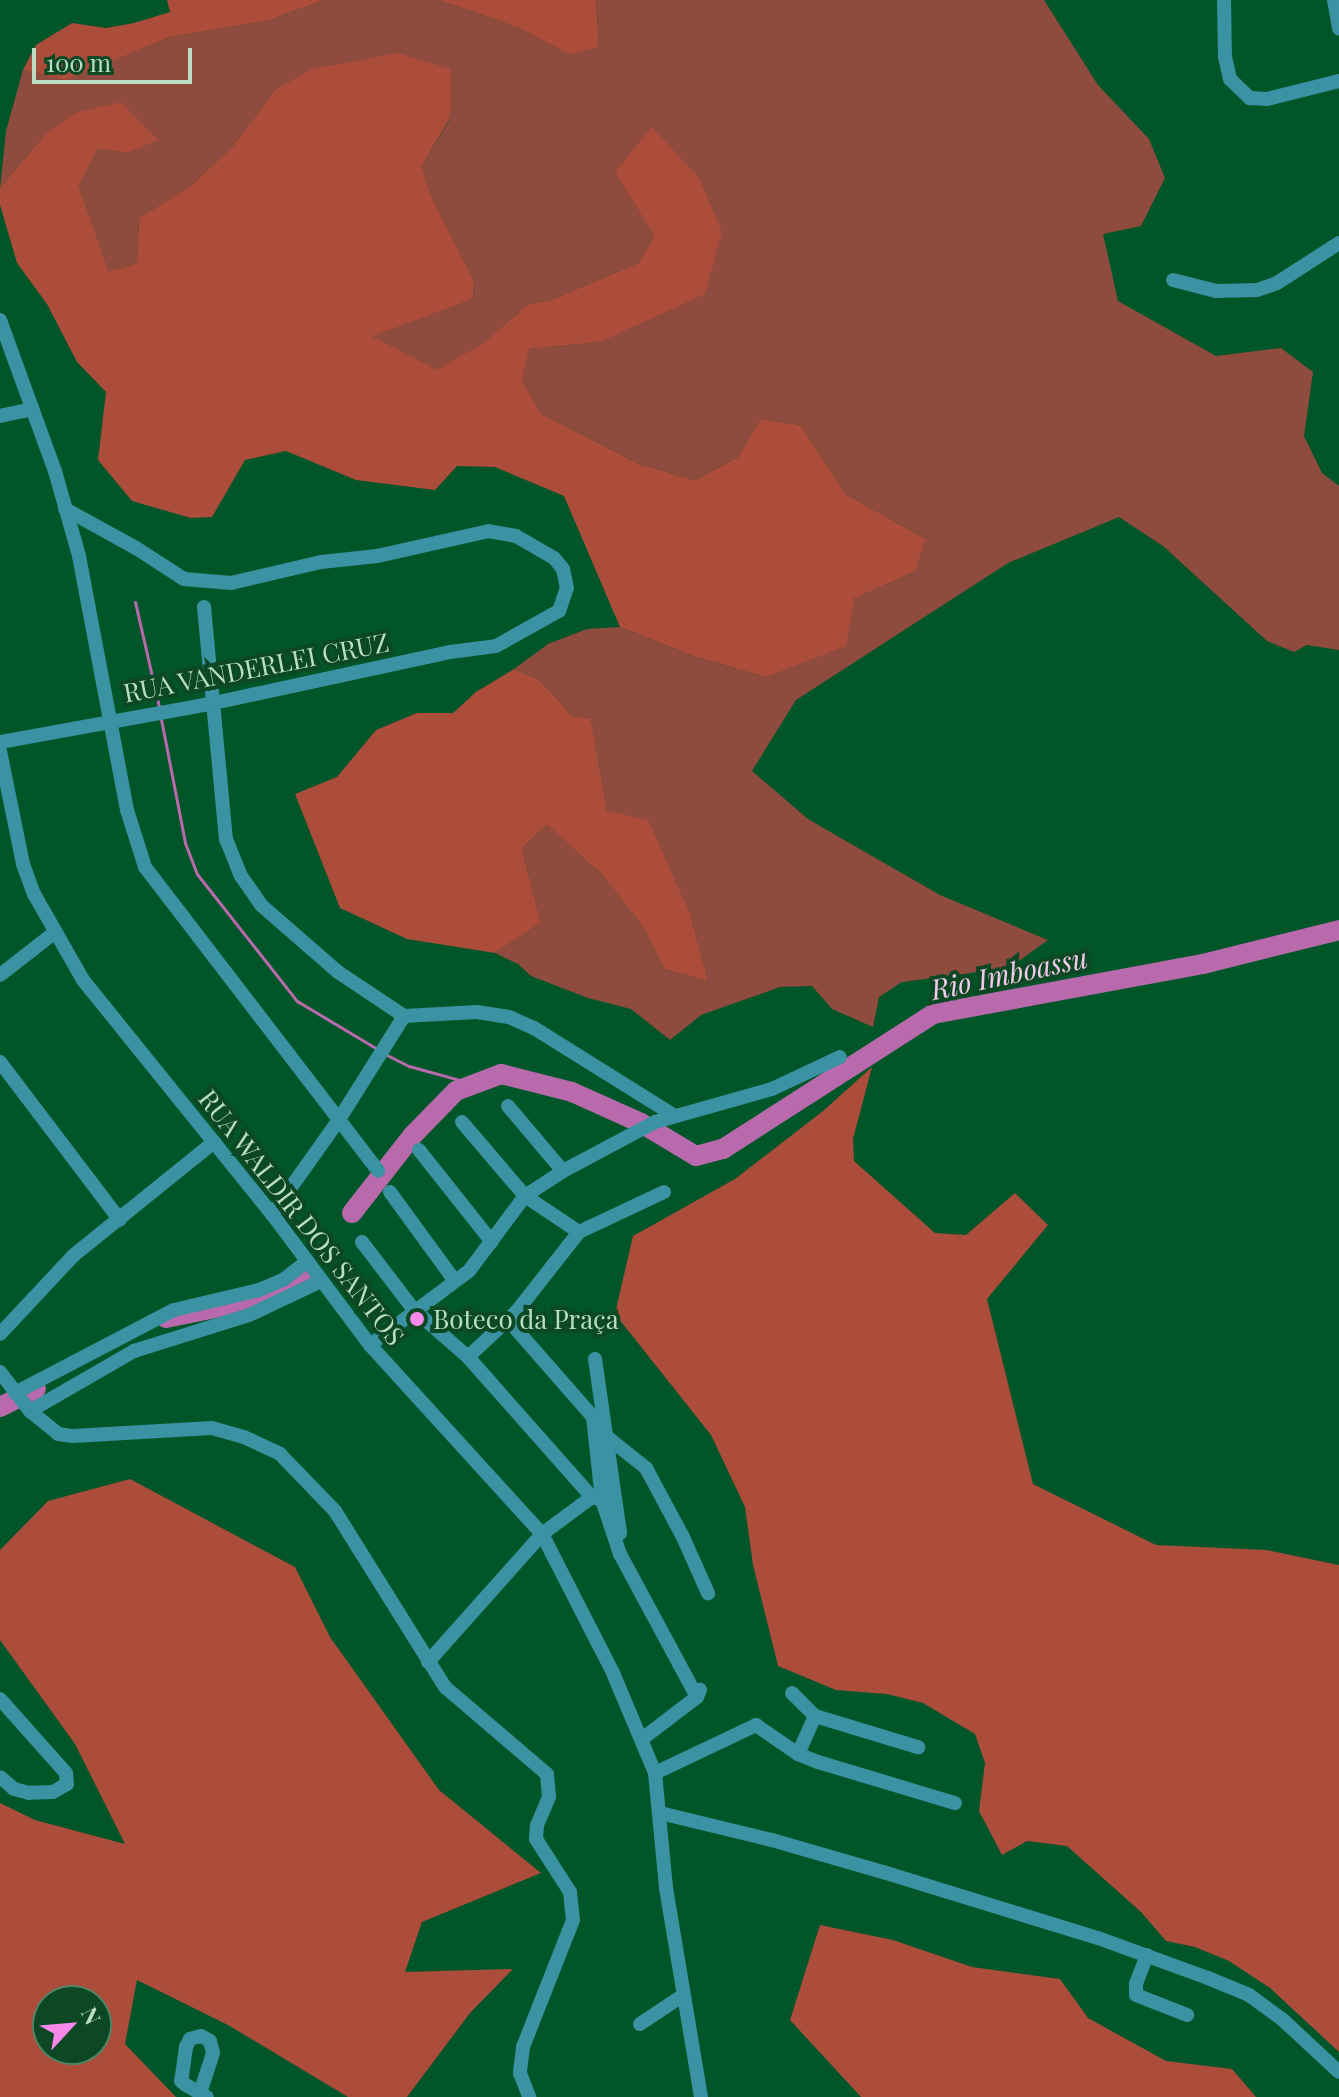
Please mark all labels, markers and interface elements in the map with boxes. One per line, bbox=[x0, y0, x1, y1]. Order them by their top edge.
scale bar bbox=[36, 32, 196, 82]
text: 100 m bbox=[46, 46, 111, 78]
street label: RUA VANDERLEI CRUZ bbox=[120, 626, 392, 708]
water label: Rio Imboassu bbox=[928, 940, 1090, 1006]
street label: RUA WALDIR DOS SANTOS bbox=[192, 1083, 412, 1351]
place label: Boteco da Praça bbox=[433, 1303, 619, 1335]
marker: Boteco da Praça bbox=[408, 1310, 426, 1328]
north arrow bbox=[32, 1985, 112, 2065]
text: N bbox=[75, 2002, 109, 2029]

